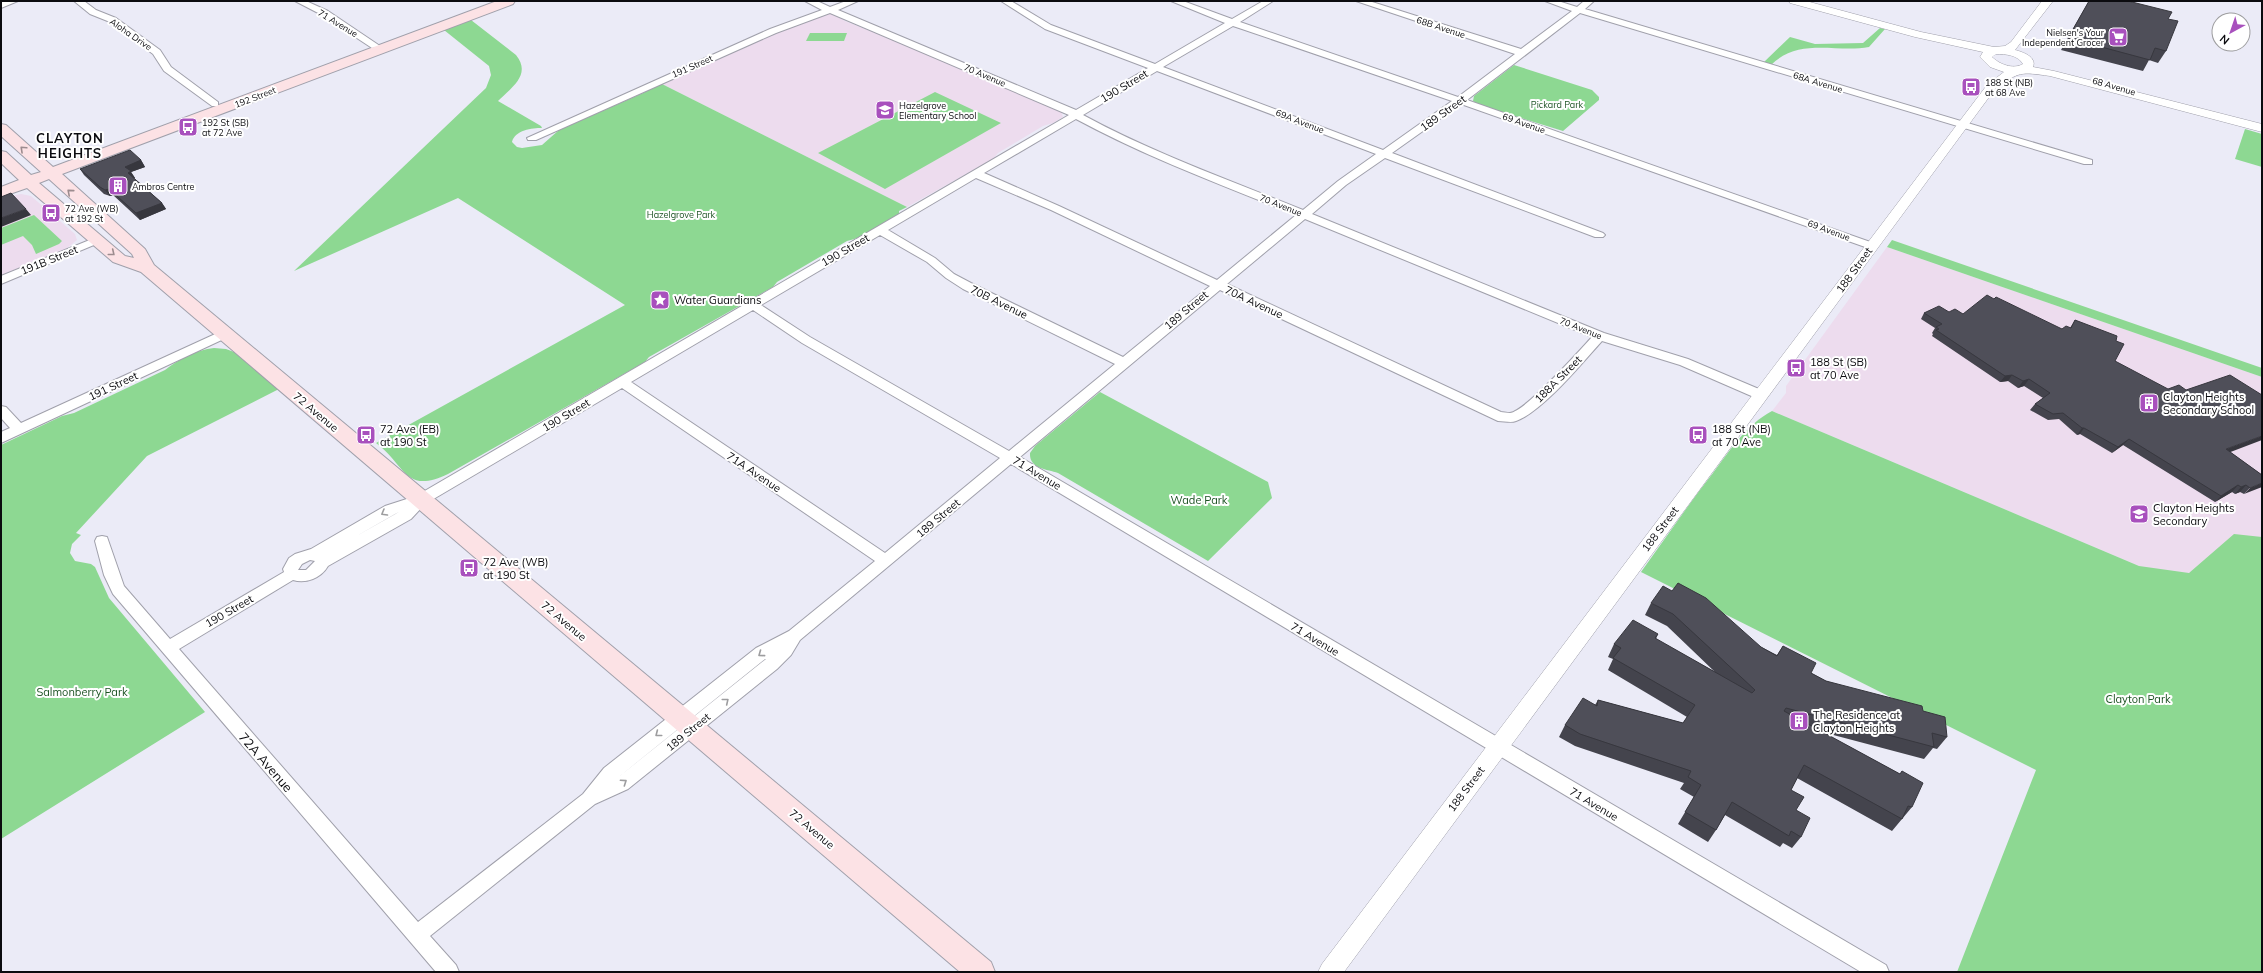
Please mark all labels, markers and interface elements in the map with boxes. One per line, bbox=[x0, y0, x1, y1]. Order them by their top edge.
street label: 71 Avenue bbox=[316, 7, 360, 39]
north arrow bbox=[2211, 12, 2251, 52]
street label: 68B Avenue bbox=[1415, 14, 1467, 40]
street label: Aloha Drive bbox=[108, 16, 154, 53]
supermarket icon: Nielsen's Your Independent Grocer bbox=[2107, 26, 2129, 48]
place label: Nielsen's Your Independent Grocer bbox=[2022, 27, 2105, 48]
text: N bbox=[2217, 32, 2232, 48]
street label: 191 Street bbox=[670, 52, 714, 80]
street label: 70 Avenue bbox=[962, 61, 1008, 89]
street label: 190 Street bbox=[1098, 66, 1150, 106]
street label: 68A Avenue bbox=[1792, 69, 1844, 95]
street label: 68 Avenue bbox=[2091, 75, 2137, 97]
bus stop icon: 188 St (NB) at 68 Ave bbox=[1960, 76, 1982, 98]
place label: 188 St (NB) at 68 Ave bbox=[1985, 77, 2033, 98]
street label: 192 Street bbox=[233, 84, 277, 110]
street label: 189 Street bbox=[1417, 92, 1469, 134]
school or university icon: Hazelgrove Elementary School bbox=[874, 99, 896, 121]
park label: Pickard Park bbox=[1531, 99, 1584, 110]
place label: Hazelgrove Elementary School bbox=[899, 100, 976, 122]
street label: 69A Avenue bbox=[1274, 107, 1326, 135]
street label: 69 Avenue bbox=[1501, 111, 1547, 135]
bus stop icon: 192 St (SB) at 72 Ave bbox=[177, 116, 199, 138]
place label: 192 St (SB) at 72 Ave bbox=[202, 117, 249, 138]
district label: CLAYTON HEIGHTS bbox=[36, 130, 104, 161]
one-way arrow bbox=[20, 146, 28, 153]
building icon: Ambros Centre bbox=[107, 175, 129, 197]
place label: Ambros Centre bbox=[132, 181, 194, 192]
one-way arrow bbox=[68, 190, 75, 197]
street label: 70 Avenue bbox=[1258, 192, 1304, 218]
bus stop icon: 72 Ave (WB) at 192 St bbox=[40, 202, 62, 224]
place label: 72 Ave (WB) at 192 St bbox=[65, 203, 119, 224]
park label: Hazelgrove Park bbox=[647, 209, 716, 220]
street label: 69 Avenue bbox=[1806, 217, 1852, 243]
street label: 190 Street bbox=[819, 231, 872, 269]
street label: 191B Street bbox=[18, 242, 80, 278]
street label: 188 Street bbox=[1833, 244, 1875, 296]
one-way arrow bbox=[108, 248, 115, 255]
street label: 70B Avenue bbox=[968, 282, 1030, 322]
street label: 70A Avenue bbox=[1223, 282, 1285, 322]
street label: 189 Street bbox=[1161, 287, 1211, 332]
place icon: Water Guardians bbox=[649, 289, 671, 311]
place label: Water Guardians bbox=[674, 293, 761, 307]
street label: 70 Avenue bbox=[1558, 315, 1604, 341]
street label: 188A Street bbox=[1531, 352, 1585, 406]
place label: 188 St (SB) at 70 Ave bbox=[1810, 355, 1868, 382]
bus stop icon: 188 St (SB) at 70 Ave bbox=[1785, 357, 1807, 379]
street label: 191 Street bbox=[86, 368, 140, 404]
street label: 72 Avenue bbox=[291, 389, 341, 435]
place label: Clayton Heights Secondary School bbox=[2163, 390, 2254, 417]
building icon: Clayton Heights Secondary School bbox=[2138, 392, 2160, 414]
street label: 190 Street bbox=[540, 395, 592, 435]
place label: 72 Ave (EB) at 190 St bbox=[380, 422, 439, 449]
place label: 188 St (NB) at 70 Ave bbox=[1712, 422, 1771, 449]
bus stop icon: 72 Ave (EB) at 190 St bbox=[355, 424, 377, 446]
bus stop icon: 188 St (NB) at 70 Ave bbox=[1687, 424, 1709, 446]
street label: 71A Avenue bbox=[724, 449, 784, 495]
street label: 71 Avenue bbox=[1010, 453, 1064, 493]
park label: Wade Park bbox=[1171, 493, 1228, 507]
street label: 189 Street bbox=[913, 495, 963, 540]
place label: Clayton Heights Secondary bbox=[2153, 501, 2234, 528]
street label: 188 Street bbox=[1638, 503, 1682, 554]
school or university icon: Clayton Heights Secondary bbox=[2128, 503, 2150, 525]
one-way arrow bbox=[381, 509, 388, 516]
place label: 72 Ave (WB) at 190 St bbox=[483, 555, 549, 582]
bus stop icon: 72 Ave (WB) at 190 St bbox=[458, 557, 480, 579]
street label: 190 Street bbox=[203, 592, 256, 630]
street label: 72 Avenue bbox=[539, 598, 589, 644]
street label: 71 Avenue bbox=[1288, 619, 1342, 659]
one-way arrow bbox=[758, 649, 765, 656]
park label: Salmonberry Park bbox=[36, 685, 128, 699]
park label: Clayton Park bbox=[2105, 692, 2171, 706]
one-way arrow bbox=[721, 699, 728, 706]
place label: The Residence at Clayton Heights bbox=[1813, 708, 1900, 735]
street label: 189 Street bbox=[663, 710, 713, 754]
building icon: The Residence at Clayton Heights bbox=[1788, 710, 1810, 732]
street label: 72A Avenue bbox=[236, 729, 296, 795]
one-way arrow bbox=[656, 730, 663, 737]
street label: 188 Street bbox=[1444, 763, 1488, 814]
one-way arrow bbox=[620, 779, 627, 787]
street label: 71 Avenue bbox=[1567, 784, 1621, 824]
street label: 72 Avenue bbox=[787, 806, 837, 852]

